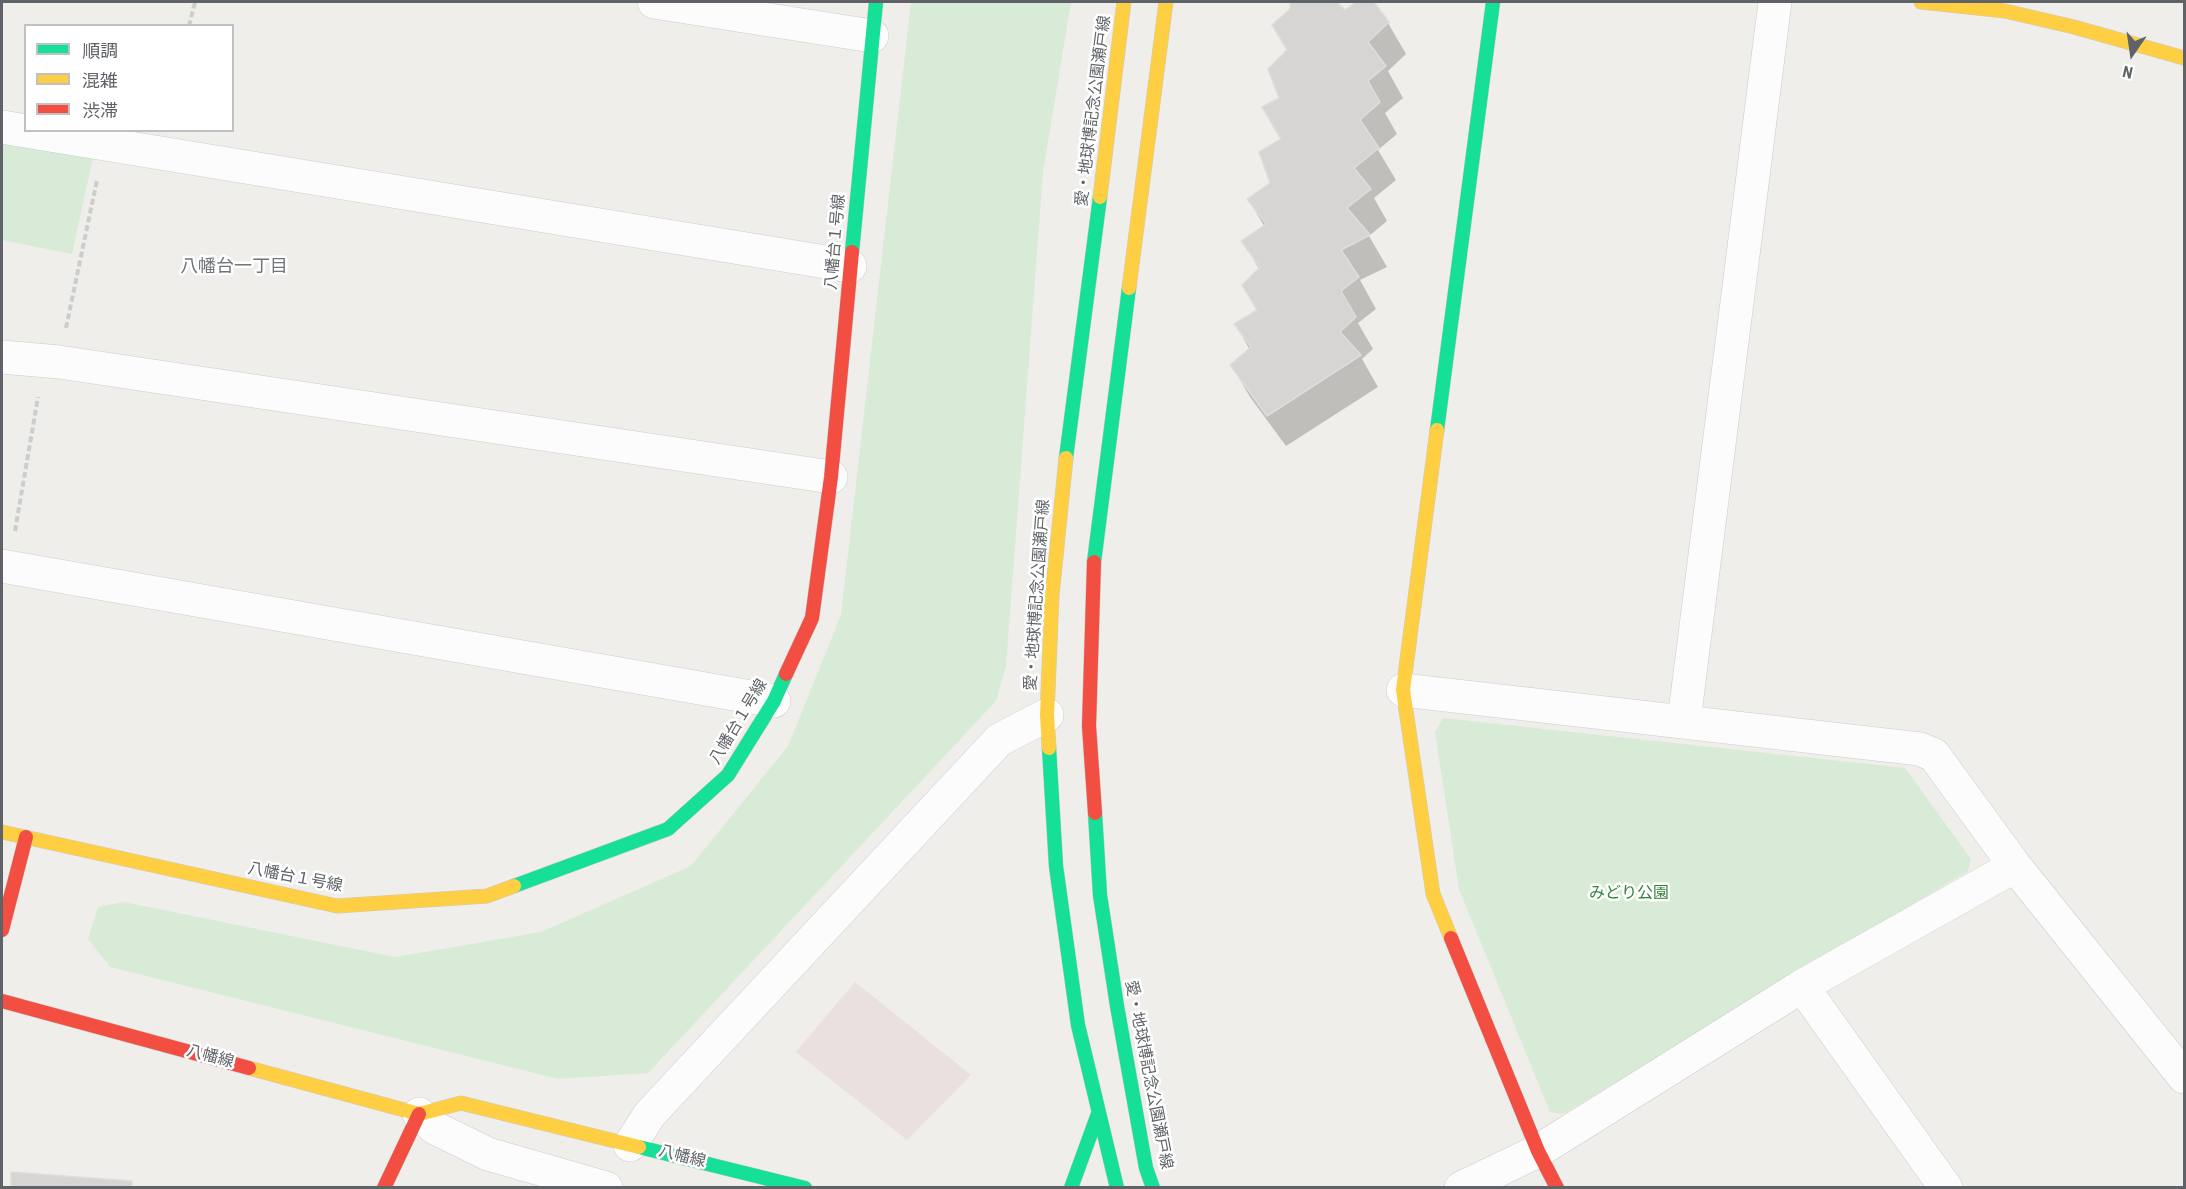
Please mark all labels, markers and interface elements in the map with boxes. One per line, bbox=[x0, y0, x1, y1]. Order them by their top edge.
street label: 愛・地球博記念公園瀬戸線 bbox=[1073, 15, 1115, 207]
legend bbox=[24, 24, 234, 132]
north arrow bbox=[2102, 24, 2162, 84]
text: 順調 bbox=[82, 40, 118, 61]
text: N bbox=[2121, 62, 2135, 82]
text: 混雑 bbox=[82, 70, 118, 91]
text: 渋滞 bbox=[82, 100, 118, 121]
street label: 八幡台１号線 bbox=[822, 193, 850, 291]
district label: 八幡台一丁目 bbox=[180, 256, 288, 278]
street label: 愛・地球博記念公園瀬戸線 bbox=[1022, 499, 1054, 691]
street label: 八幡台１号線 bbox=[706, 676, 772, 768]
street label: 八幡台１号線 bbox=[246, 859, 344, 897]
park label: みどり公園 bbox=[1589, 884, 1669, 904]
street label: 愛・地球博記念公園瀬戸線 bbox=[1120, 979, 1176, 1171]
street label: 八幡線 bbox=[184, 1042, 236, 1072]
street label: 八幡線 bbox=[656, 1142, 708, 1172]

